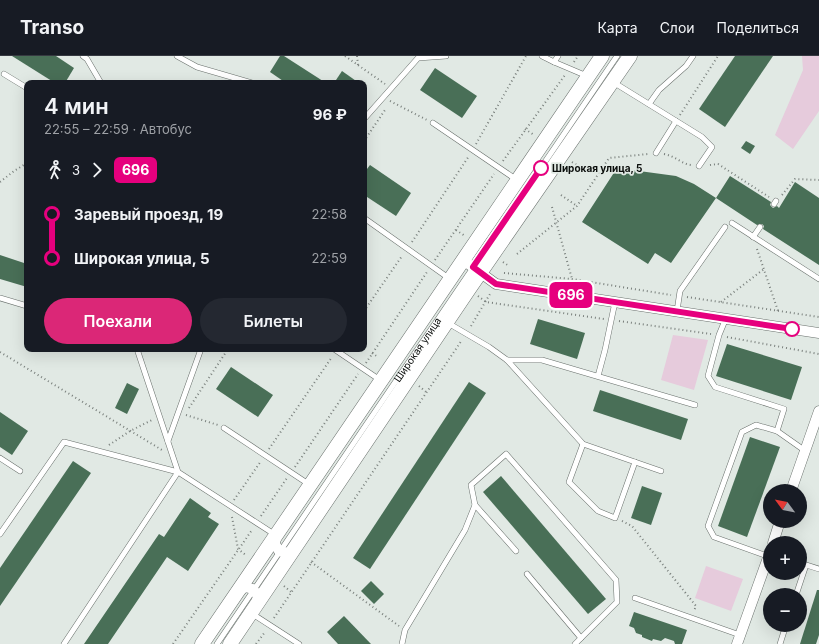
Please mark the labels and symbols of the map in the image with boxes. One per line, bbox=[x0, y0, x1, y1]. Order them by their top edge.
marker: Широкая улица, 5 bbox=[533, 160, 549, 176]
place label: Широкая улица, 5 bbox=[552, 162, 642, 175]
line badge: 696 bbox=[548, 282, 594, 308]
street label: Широкая улица bbox=[391, 315, 443, 384]
unlabelled marker bbox=[784, 321, 800, 337]
north arrow bbox=[763, 484, 807, 528]

